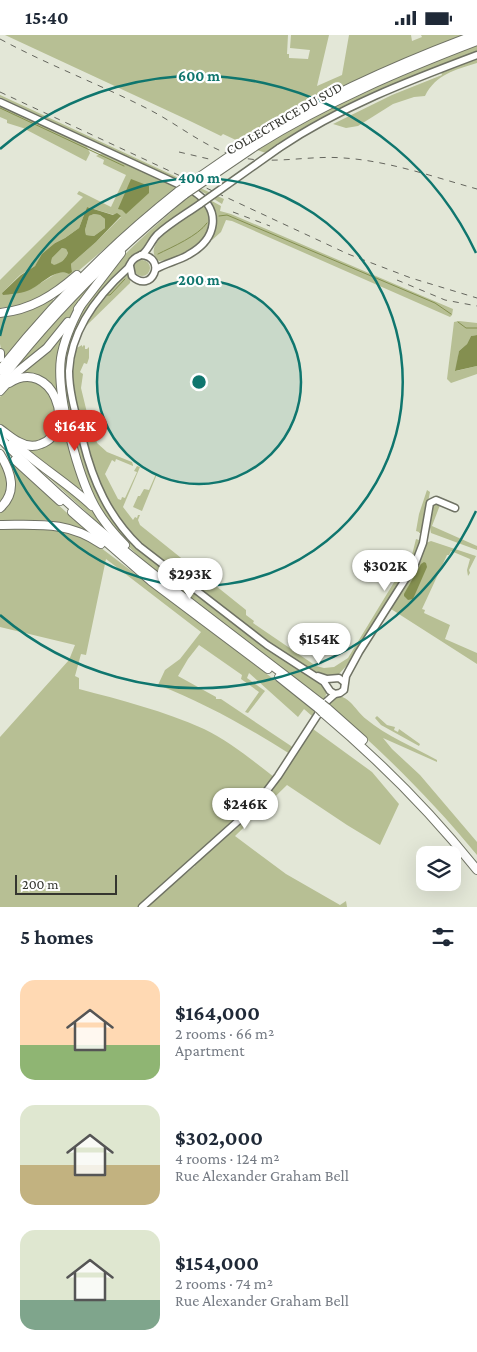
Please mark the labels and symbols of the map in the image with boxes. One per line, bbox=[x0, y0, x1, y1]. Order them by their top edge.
text: 600 m bbox=[178, 68, 220, 84]
street label: COLLECTRICE DU SUD bbox=[223, 78, 345, 158]
text: 400 m bbox=[178, 170, 220, 186]
text: 200 m bbox=[178, 272, 220, 288]
centre of rings bbox=[190, 373, 208, 391]
pin: $164K bbox=[40, 409, 110, 452]
pin: $302K bbox=[350, 549, 420, 592]
pin: $293K bbox=[155, 557, 225, 600]
pin: $154K bbox=[284, 623, 354, 665]
pin: $246K bbox=[210, 787, 280, 830]
scale bar bbox=[15, 872, 118, 895]

